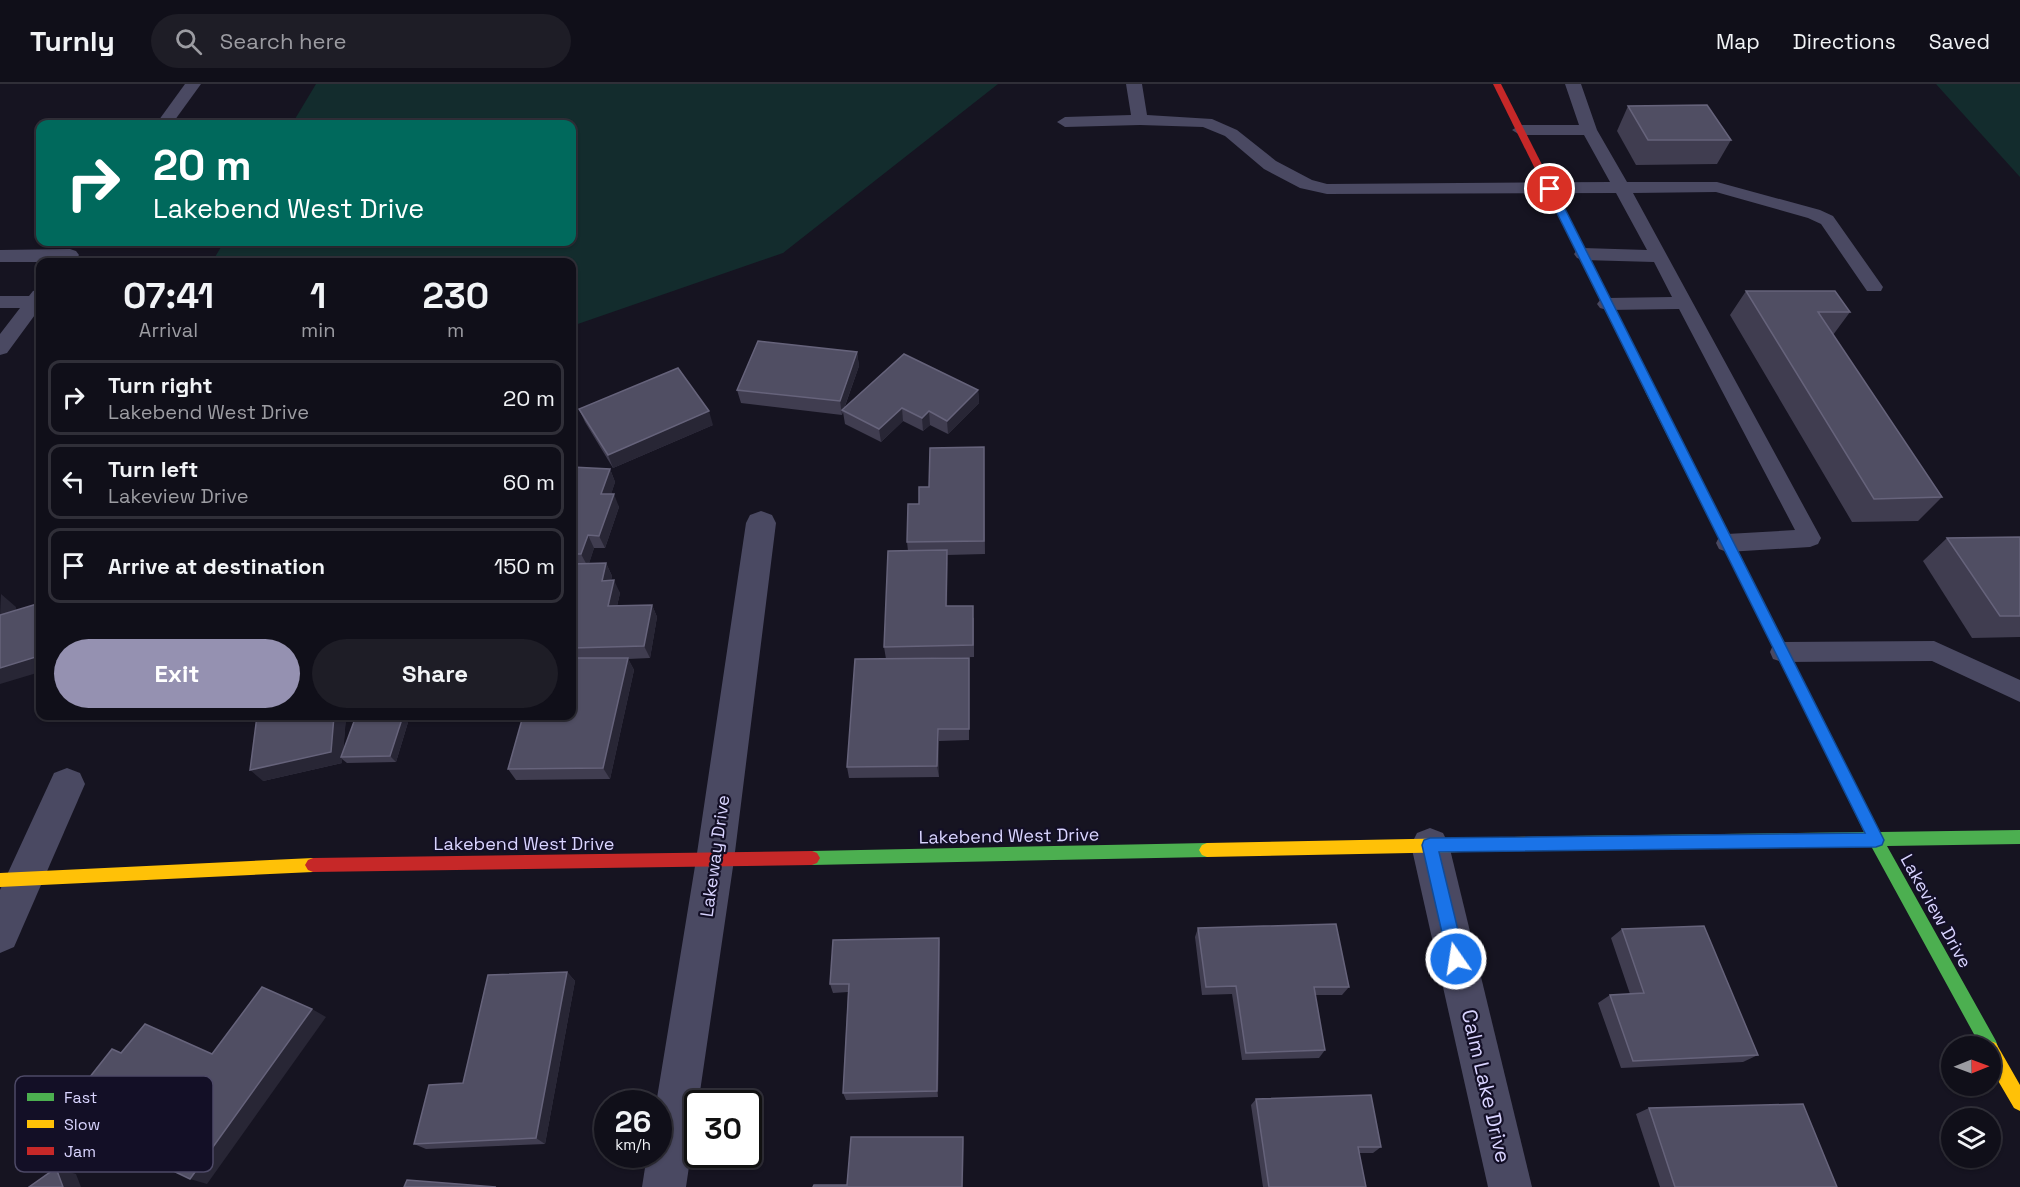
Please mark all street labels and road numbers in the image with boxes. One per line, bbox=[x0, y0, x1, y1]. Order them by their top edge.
street label: Lakeway Drive bbox=[695, 793, 734, 918]
street label: Lakebend West Drive bbox=[918, 822, 1100, 849]
street label: Lakebend West Drive bbox=[434, 832, 614, 855]
street label: Lakeview Drive bbox=[1896, 850, 1977, 972]
street label: Calm Lake Drive bbox=[1456, 1007, 1517, 1165]

